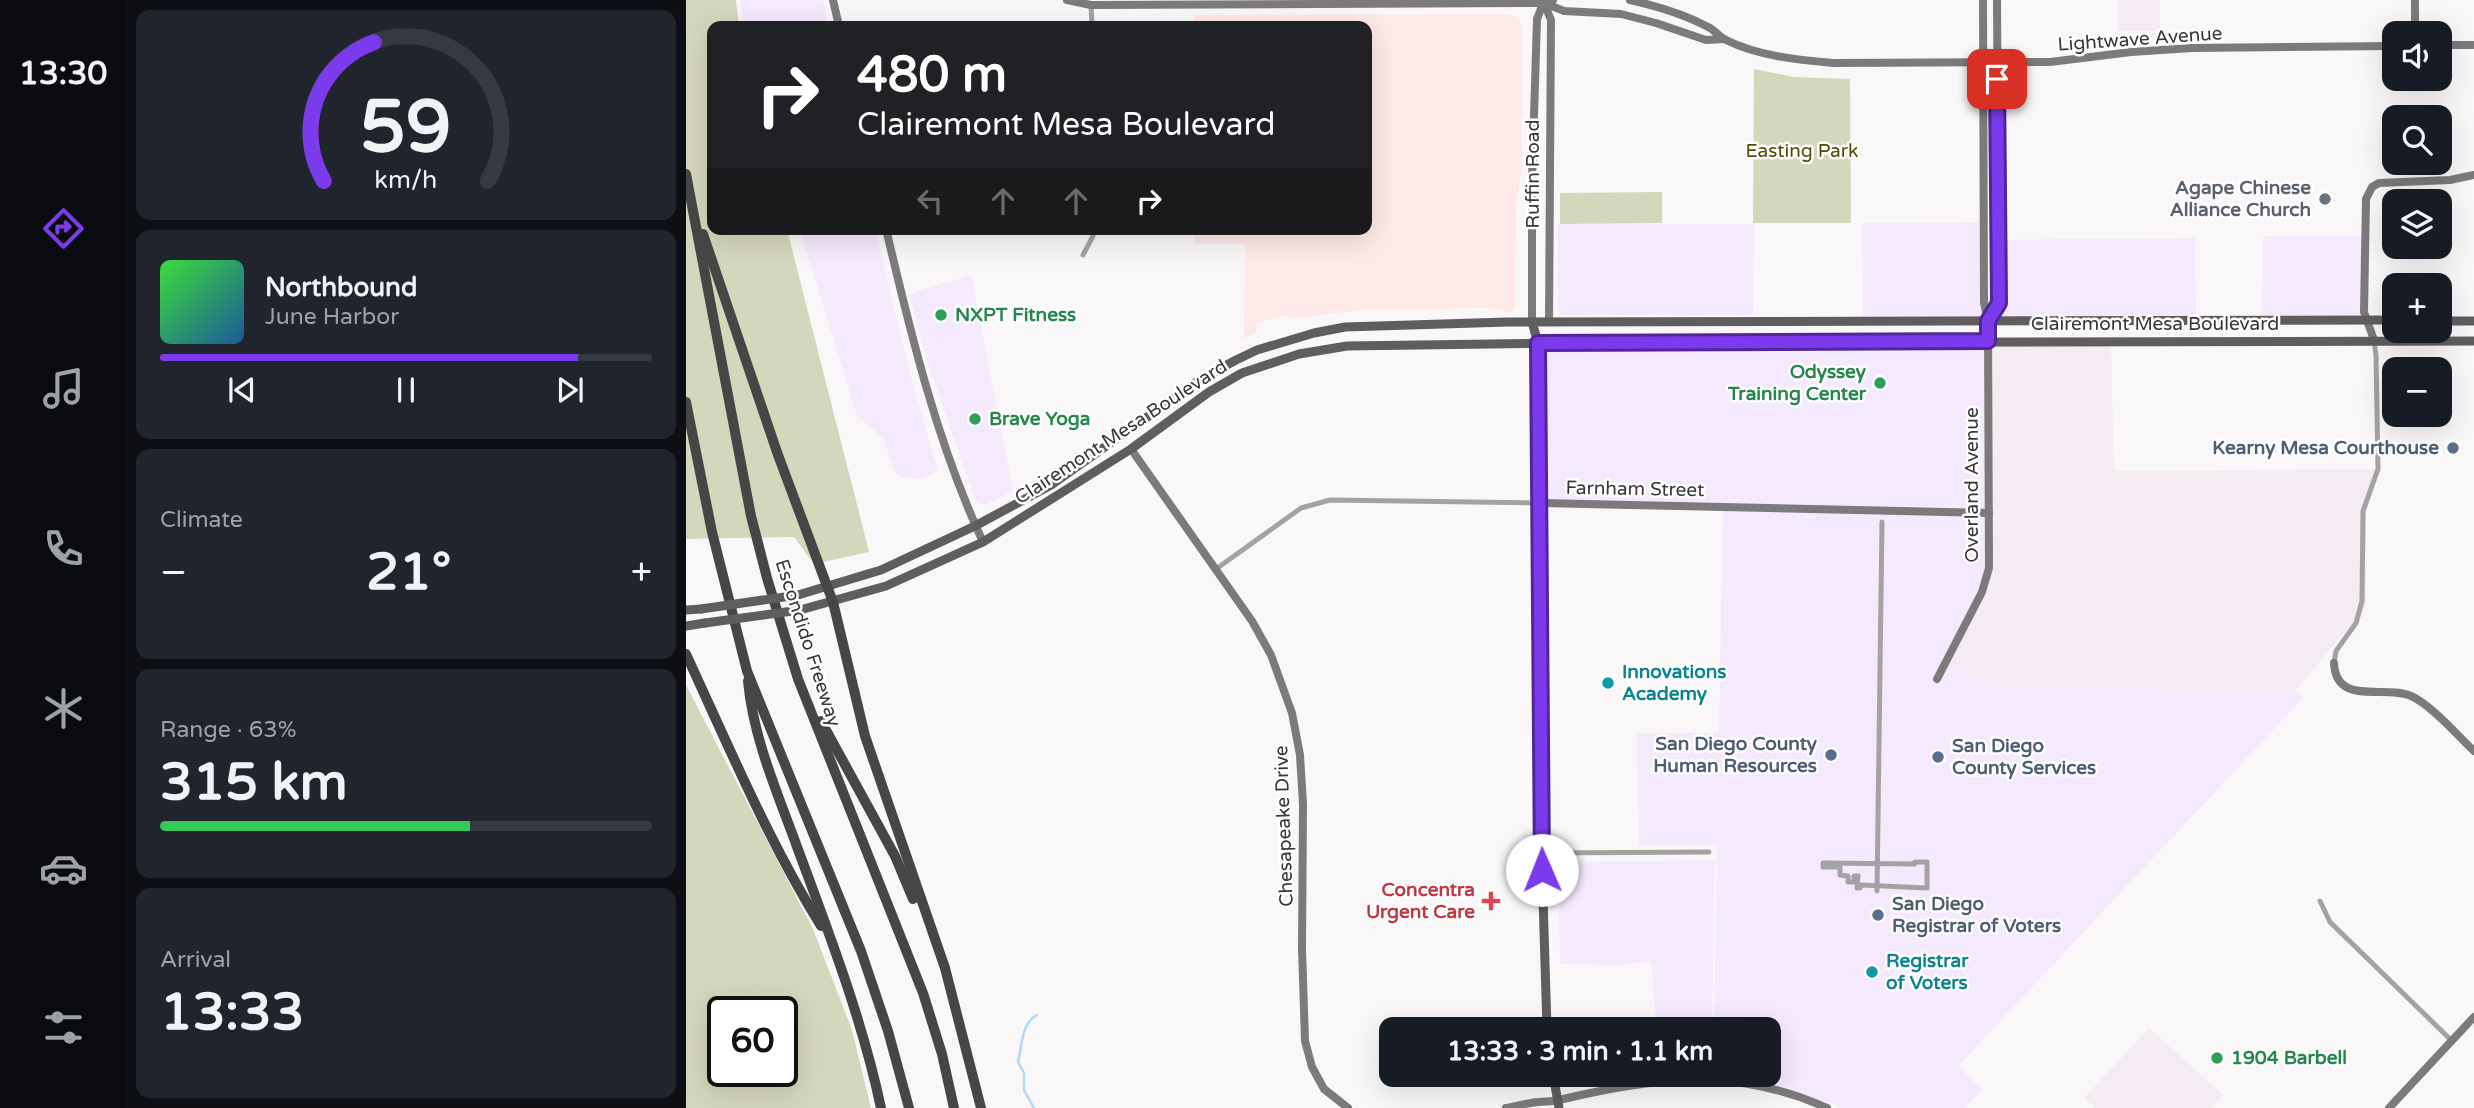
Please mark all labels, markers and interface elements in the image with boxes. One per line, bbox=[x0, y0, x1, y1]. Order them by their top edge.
map controls bbox=[2382, 21, 2452, 427]
button: sound bbox=[2382, 21, 2452, 91]
street label: Lightwave Avenue bbox=[2057, 22, 2223, 56]
text: 480 m bbox=[857, 46, 1007, 105]
icon: right bbox=[742, 49, 833, 140]
pin bbox=[1967, 49, 2027, 109]
text: 13:30 bbox=[19, 55, 107, 93]
icon: arrive bbox=[1978, 60, 2016, 98]
text: 59 bbox=[360, 84, 452, 172]
button: search bbox=[2382, 105, 2452, 175]
text: Clairemont Mesa Boulevard bbox=[857, 106, 1275, 144]
street label: Ruffin Road bbox=[1522, 120, 1544, 228]
park label: Easting Park bbox=[1746, 140, 1858, 162]
text: km/h bbox=[375, 165, 437, 195]
place label: Agape Chinese Alliance Church bbox=[2170, 177, 2311, 221]
icon: left bbox=[911, 182, 949, 220]
icon: ahead bbox=[984, 182, 1022, 220]
icon: ahead bbox=[1057, 182, 1095, 220]
icon: right bbox=[1130, 182, 1168, 220]
button: layers bbox=[2382, 189, 2452, 259]
marker: Agape Chinese Alliance Church bbox=[2317, 191, 2333, 207]
icon: directions bbox=[39, 204, 88, 253]
text: Northbound bbox=[265, 272, 417, 303]
button: + bbox=[2382, 273, 2452, 343]
text: June Harbor bbox=[265, 303, 399, 331]
place label: NXPT Fitness bbox=[955, 304, 1076, 326]
marker: NXPT Fitness bbox=[933, 307, 949, 323]
street label: Clairemont Mesa Boulevard bbox=[2031, 313, 2279, 335]
street label: Clairemont Mesa Boulevard bbox=[1011, 355, 1231, 509]
button: − bbox=[2382, 357, 2452, 427]
place label: Odyssey Training Center bbox=[1727, 361, 1867, 406]
icon: music bbox=[39, 364, 88, 413]
icon: previous bbox=[223, 371, 261, 409]
icon: pause bbox=[387, 371, 425, 409]
icon: next bbox=[551, 371, 589, 409]
marker: Odyssey Training Center bbox=[1872, 375, 1888, 391]
street label: Overland Avenue bbox=[1961, 407, 1983, 563]
place label: Brave Yoga bbox=[989, 408, 1090, 431]
marker: Brave Yoga bbox=[967, 411, 983, 427]
place label: Kearny Mesa Courthouse bbox=[2212, 437, 2439, 460]
marker: Kearny Mesa Courthouse bbox=[2445, 440, 2461, 456]
street label: Farnham Street bbox=[1566, 477, 1704, 501]
text: Climate bbox=[160, 506, 243, 534]
icon: phone bbox=[39, 524, 88, 573]
text: 21° bbox=[366, 541, 451, 604]
text: − bbox=[160, 550, 187, 596]
text: + bbox=[631, 550, 652, 596]
street label: Escondido Freeway bbox=[771, 557, 845, 729]
place label: Innovations Academy bbox=[1622, 661, 1726, 706]
marker: Innovations Academy bbox=[1600, 675, 1616, 691]
icon: climate bbox=[39, 684, 88, 733]
text: Range · 63% bbox=[160, 716, 296, 744]
place label: San Diego County Human Resources bbox=[1653, 733, 1818, 777]
place label: San Diego County Services bbox=[1952, 735, 2096, 780]
street label: Chesapeake Drive bbox=[1270, 745, 1298, 907]
marker: San Diego County Human Resources bbox=[1823, 747, 1839, 763]
marker: San Diego County Services bbox=[1930, 749, 1946, 765]
text: 315 km bbox=[160, 751, 348, 814]
position arrow bbox=[1505, 833, 1579, 907]
icon: car bbox=[39, 844, 88, 893]
place label: Concentra Urgent Care bbox=[1366, 879, 1475, 924]
marker: Concentra Urgent Care bbox=[1481, 891, 1501, 911]
place label: San Diego Registrar of Voters bbox=[1892, 893, 2061, 938]
marker: San Diego Registrar of Voters bbox=[1870, 907, 1886, 923]
text: Arrival bbox=[160, 946, 231, 974]
place label: Registrar of Voters bbox=[1886, 950, 1969, 994]
marker: Registrar of Voters bbox=[1864, 964, 1880, 980]
text: 13:33 bbox=[160, 981, 304, 1044]
speed limit sign: 60 bbox=[707, 996, 798, 1087]
icon: filters bbox=[39, 1003, 88, 1052]
text: 13:33 · 3 min · 1.1 km bbox=[1447, 1036, 1713, 1067]
place label: 1904 Barbell bbox=[2231, 1047, 2347, 1069]
marker: 1904 Barbell bbox=[2209, 1050, 2225, 1066]

